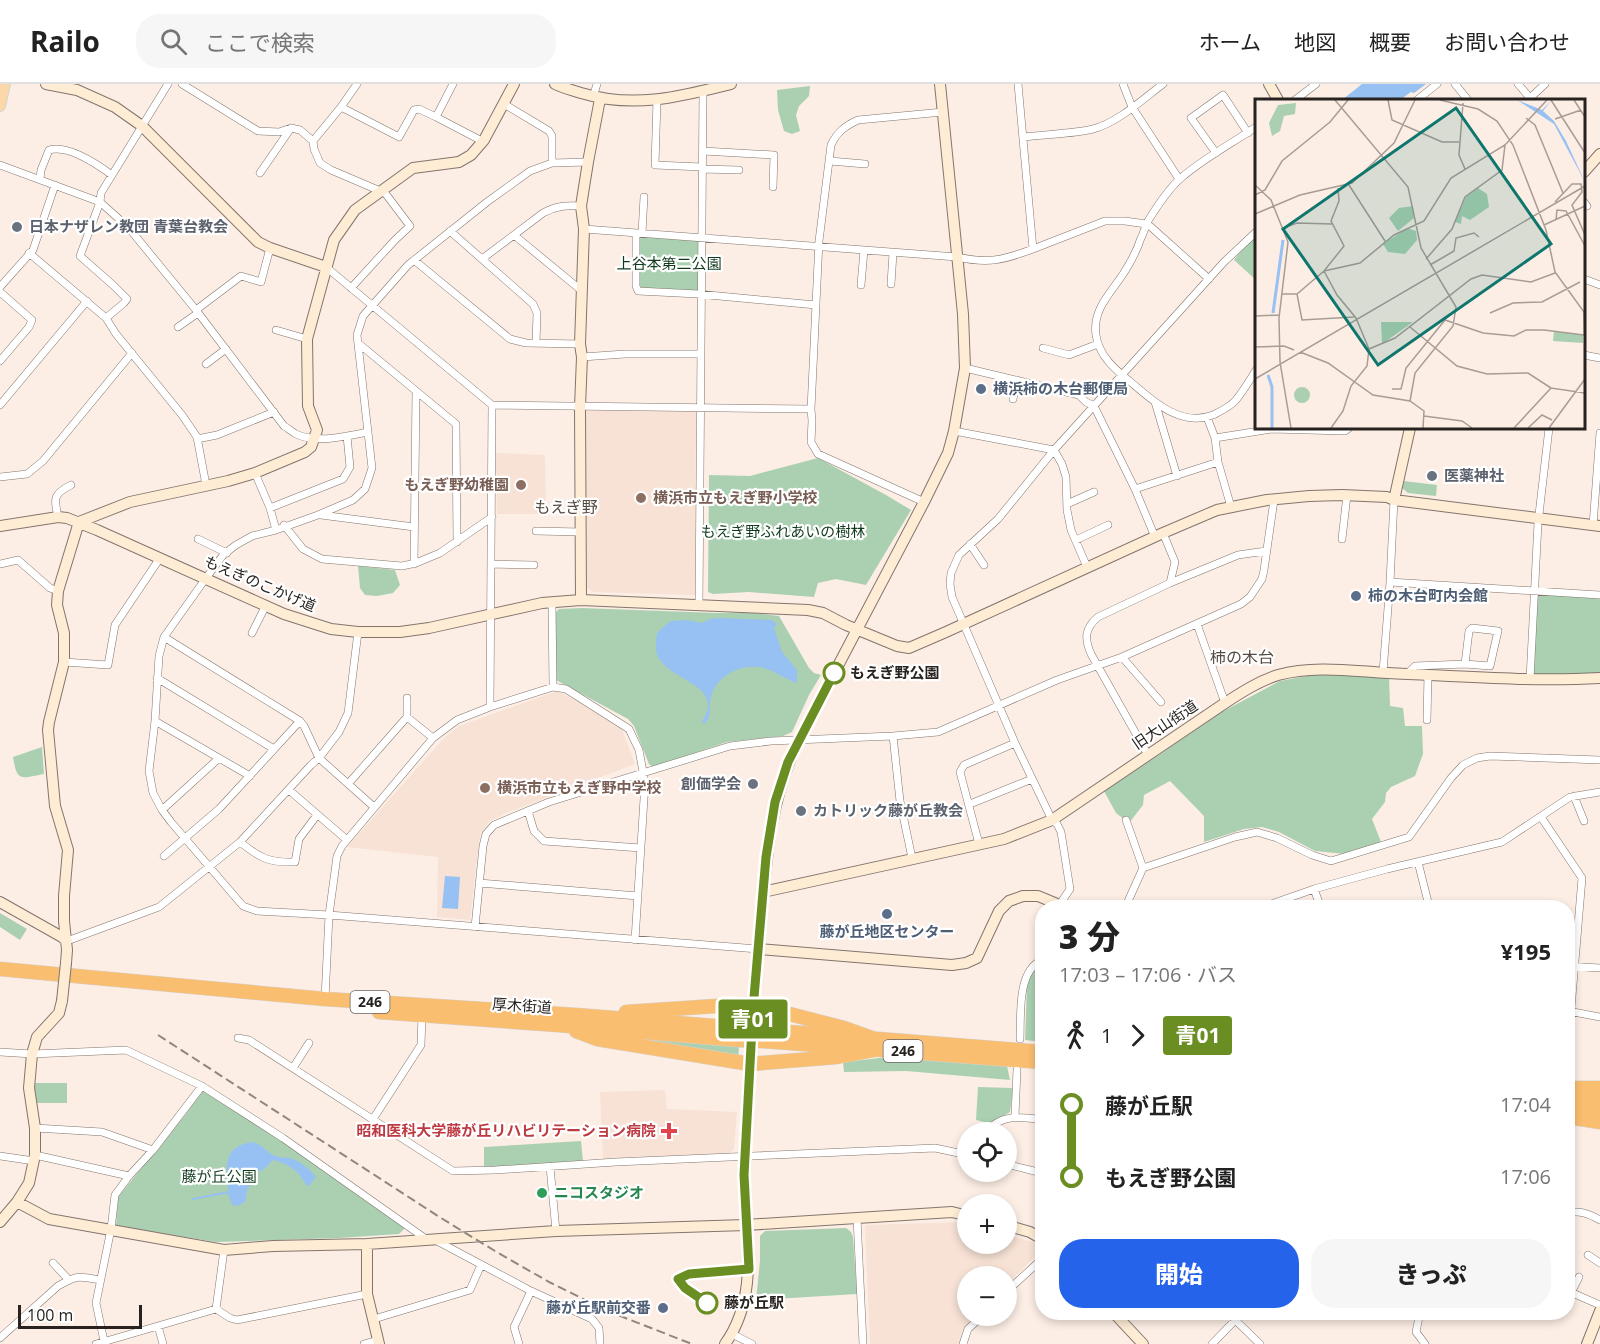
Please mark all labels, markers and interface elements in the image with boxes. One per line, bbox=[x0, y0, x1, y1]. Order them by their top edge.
search box bbox=[136, 14, 556, 68]
text: Railo bbox=[30, 22, 100, 60]
icon: search bbox=[157, 25, 190, 58]
text: ここで検索 bbox=[205, 27, 315, 57]
text: ホーム bbox=[1199, 28, 1261, 56]
text: 地図 bbox=[1294, 28, 1336, 56]
text: 概要 bbox=[1369, 28, 1411, 56]
text: お問い合わせ bbox=[1444, 28, 1570, 56]
inset map bbox=[1255, 99, 1585, 429]
place label: 日本ナザレン教団 青葉台教会 bbox=[29, 216, 228, 236]
marker: 日本ナザレン教団 青葉台教会 bbox=[10, 220, 24, 234]
park label: 上谷本第二公園 bbox=[616, 253, 722, 273]
place label: 横浜柿の木台郵便局 bbox=[993, 378, 1128, 398]
marker: 横浜柿の木台郵便局 bbox=[974, 382, 988, 396]
place label: 医薬神社 bbox=[1444, 465, 1504, 485]
marker: 医薬神社 bbox=[1425, 469, 1439, 483]
place label: もえぎ野幼稚園 bbox=[404, 474, 509, 494]
marker: もえぎ野幼稚園 bbox=[514, 478, 528, 492]
place label: 横浜市立もえぎ野小学校 bbox=[653, 487, 818, 507]
marker: 横浜市立もえぎ野小学校 bbox=[634, 491, 648, 505]
district label: もえぎ野 bbox=[534, 496, 598, 518]
park label: もえぎ野ふれあいの樹林 bbox=[701, 521, 865, 541]
street label: もえぎのこかげ道 bbox=[201, 551, 319, 616]
place label: 柿の木台町内会館 bbox=[1368, 585, 1488, 605]
marker: 柿の木台町内会館 bbox=[1349, 589, 1363, 603]
district label: 柿の木台 bbox=[1210, 646, 1274, 668]
marker: もえぎ野公園 bbox=[823, 662, 845, 684]
place label: もえぎ野公園 bbox=[850, 662, 940, 682]
street label: 旧大山街道 bbox=[1128, 695, 1201, 753]
place label: 創価学会 bbox=[681, 773, 741, 793]
place label: 横浜市立もえぎ野中学校 bbox=[497, 777, 662, 797]
marker: 創価学会 bbox=[746, 777, 760, 791]
marker: 横浜市立もえぎ野中学校 bbox=[478, 781, 492, 795]
place label: カトリック藤が丘教会 bbox=[813, 800, 963, 820]
marker: カトリック藤が丘教会 bbox=[794, 804, 808, 818]
marker: 藤が丘地区センター bbox=[880, 907, 894, 921]
text: 3 分 bbox=[1059, 914, 1120, 959]
place label: 藤が丘地区センター bbox=[819, 921, 955, 941]
text: ¥195 bbox=[1501, 936, 1551, 966]
text: 17:03 – 17:06 · バス bbox=[1059, 961, 1237, 988]
road number: 246 bbox=[350, 991, 389, 1013]
street label: 厚木街道 bbox=[491, 993, 553, 1017]
line badge: 青01 bbox=[718, 1000, 788, 1038]
text: 青01 bbox=[730, 1005, 776, 1033]
icon: walk bbox=[1059, 1019, 1092, 1052]
icon: forward bbox=[1121, 1019, 1154, 1052]
text: 青01 bbox=[1175, 1021, 1220, 1049]
text: 1 bbox=[1101, 1022, 1112, 1049]
road number: 246 bbox=[884, 1040, 922, 1062]
text: 藤が丘駅 bbox=[1105, 1090, 1193, 1120]
text: 17:04 bbox=[1500, 1091, 1551, 1118]
place label: 昭和医科大学藤が丘リハビリテーション病院 bbox=[356, 1120, 656, 1140]
marker: 昭和医科大学藤が丘リハビリテーション病院 bbox=[660, 1122, 678, 1140]
map controls bbox=[957, 1122, 1017, 1326]
button: locate bbox=[957, 1122, 1017, 1182]
text: もえぎ野公園 bbox=[1105, 1162, 1236, 1192]
text: 17:06 bbox=[1500, 1163, 1551, 1190]
park label: 藤が丘公園 bbox=[181, 1166, 257, 1186]
place label: ニコスタジオ bbox=[554, 1182, 644, 1202]
marker: ニコスタジオ bbox=[535, 1186, 549, 1200]
button: + bbox=[957, 1194, 1017, 1254]
button: 開始 bbox=[1059, 1239, 1299, 1308]
button: きっぷ bbox=[1311, 1239, 1551, 1308]
button: − bbox=[957, 1266, 1017, 1326]
marker: 藤が丘駅 bbox=[696, 1292, 718, 1314]
place label: 藤が丘駅 bbox=[724, 1292, 784, 1312]
place label: 藤が丘駅前交番 bbox=[546, 1297, 651, 1317]
marker: 藤が丘駅前交番 bbox=[656, 1301, 670, 1315]
scale bar bbox=[18, 1302, 142, 1330]
text: 100 m bbox=[27, 1304, 73, 1326]

